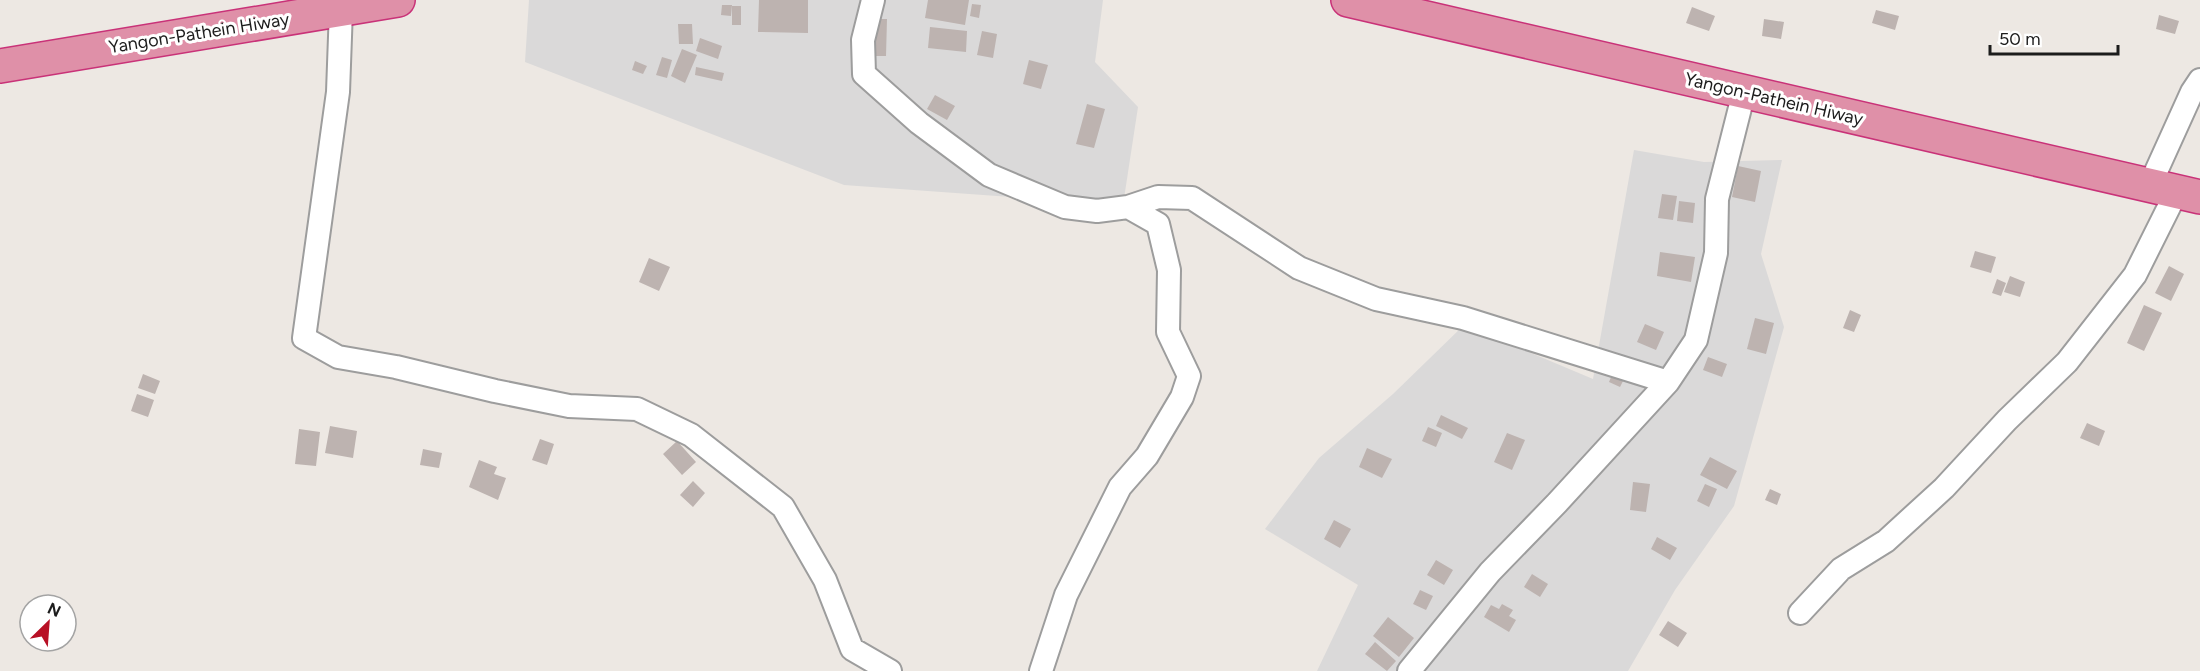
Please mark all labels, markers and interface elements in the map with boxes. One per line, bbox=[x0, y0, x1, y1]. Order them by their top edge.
street label: Yangon-Pathein Hiway bbox=[107, 8, 291, 58]
scale bar bbox=[1990, 18, 2118, 56]
text: 50 m bbox=[1999, 28, 2041, 50]
street label: Yangon-Pathein Hiway bbox=[1683, 68, 1866, 130]
north arrow bbox=[18, 593, 78, 653]
text: N bbox=[45, 599, 64, 621]

